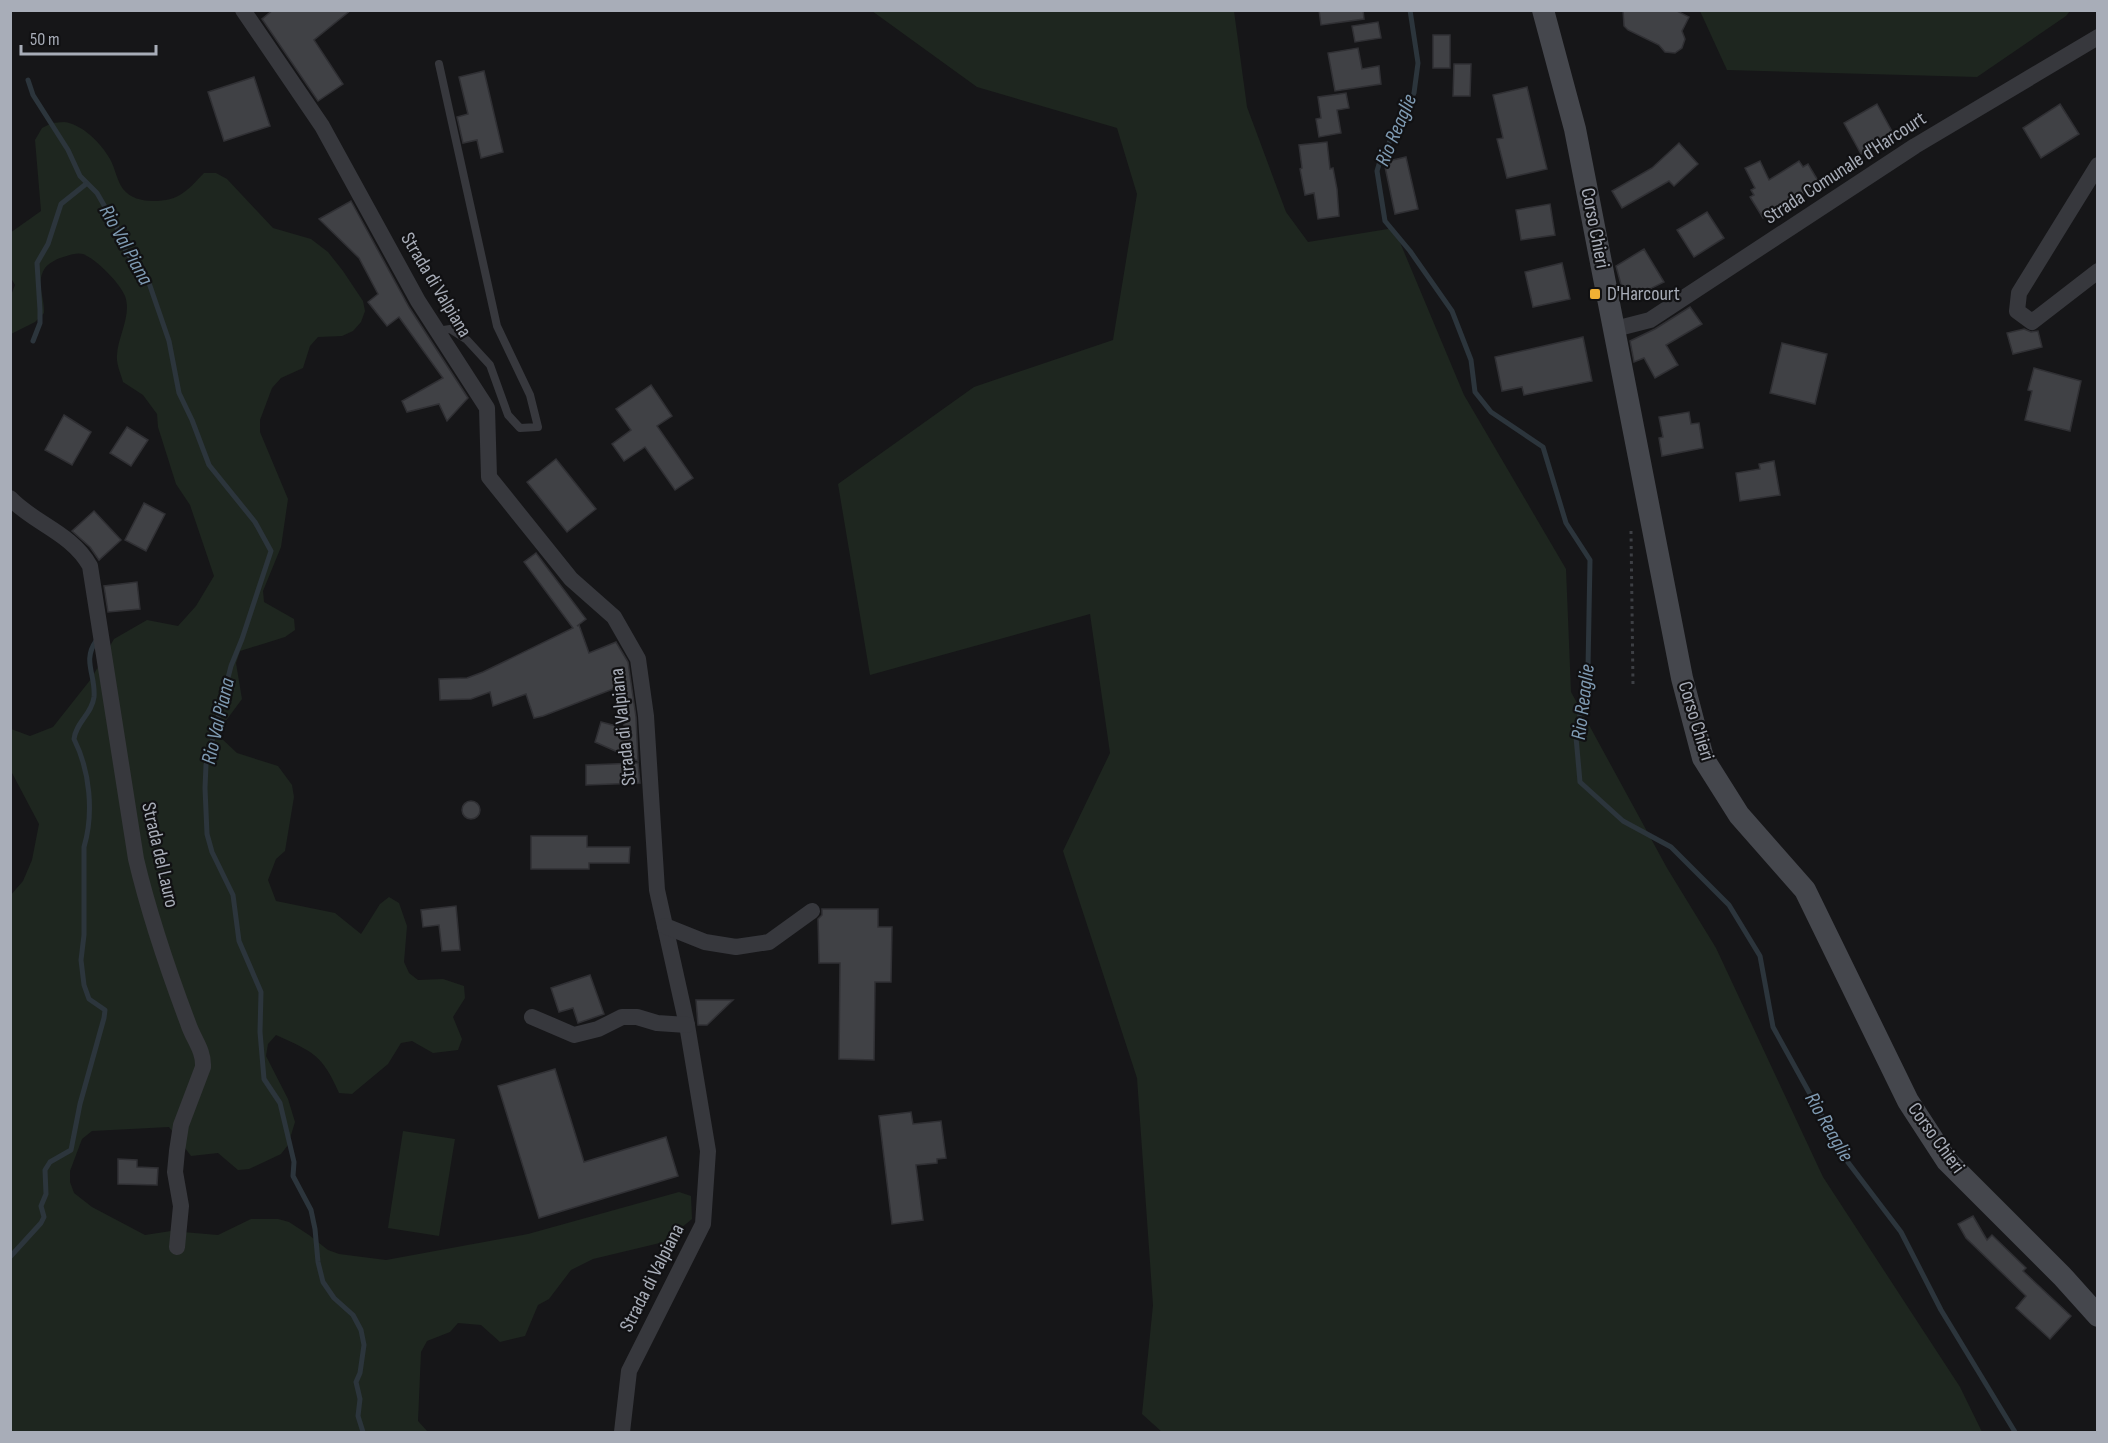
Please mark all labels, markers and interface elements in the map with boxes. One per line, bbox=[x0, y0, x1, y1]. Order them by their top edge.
scale bar bbox=[21, 18, 156, 56]
text: 50 m bbox=[30, 29, 60, 50]
water label: Rio Reaglie bbox=[1370, 90, 1422, 170]
street label: Strada Comunale d'Harcourt bbox=[1759, 107, 1931, 229]
street label: Corso Chieri bbox=[1575, 186, 1615, 270]
water label: Rio Val Piana bbox=[94, 201, 158, 290]
street label: Strada di Valpiana bbox=[395, 228, 477, 342]
place label: D'Harcourt bbox=[1607, 282, 1680, 306]
marker: D'Harcourt bbox=[1588, 287, 1602, 301]
water label: Rio Reaglie bbox=[1566, 663, 1600, 741]
street label: Strada di Valpiana bbox=[605, 667, 641, 787]
water label: Rio Val Piana bbox=[196, 675, 240, 767]
street label: Corso Chieri bbox=[1673, 679, 1719, 763]
street label: Strada del Lauro bbox=[136, 800, 184, 910]
water label: Rio Reaglie bbox=[1799, 1088, 1859, 1166]
street label: Corso Chieri bbox=[1902, 1098, 1970, 1178]
street label: Strada di Valpiana bbox=[615, 1220, 689, 1336]

